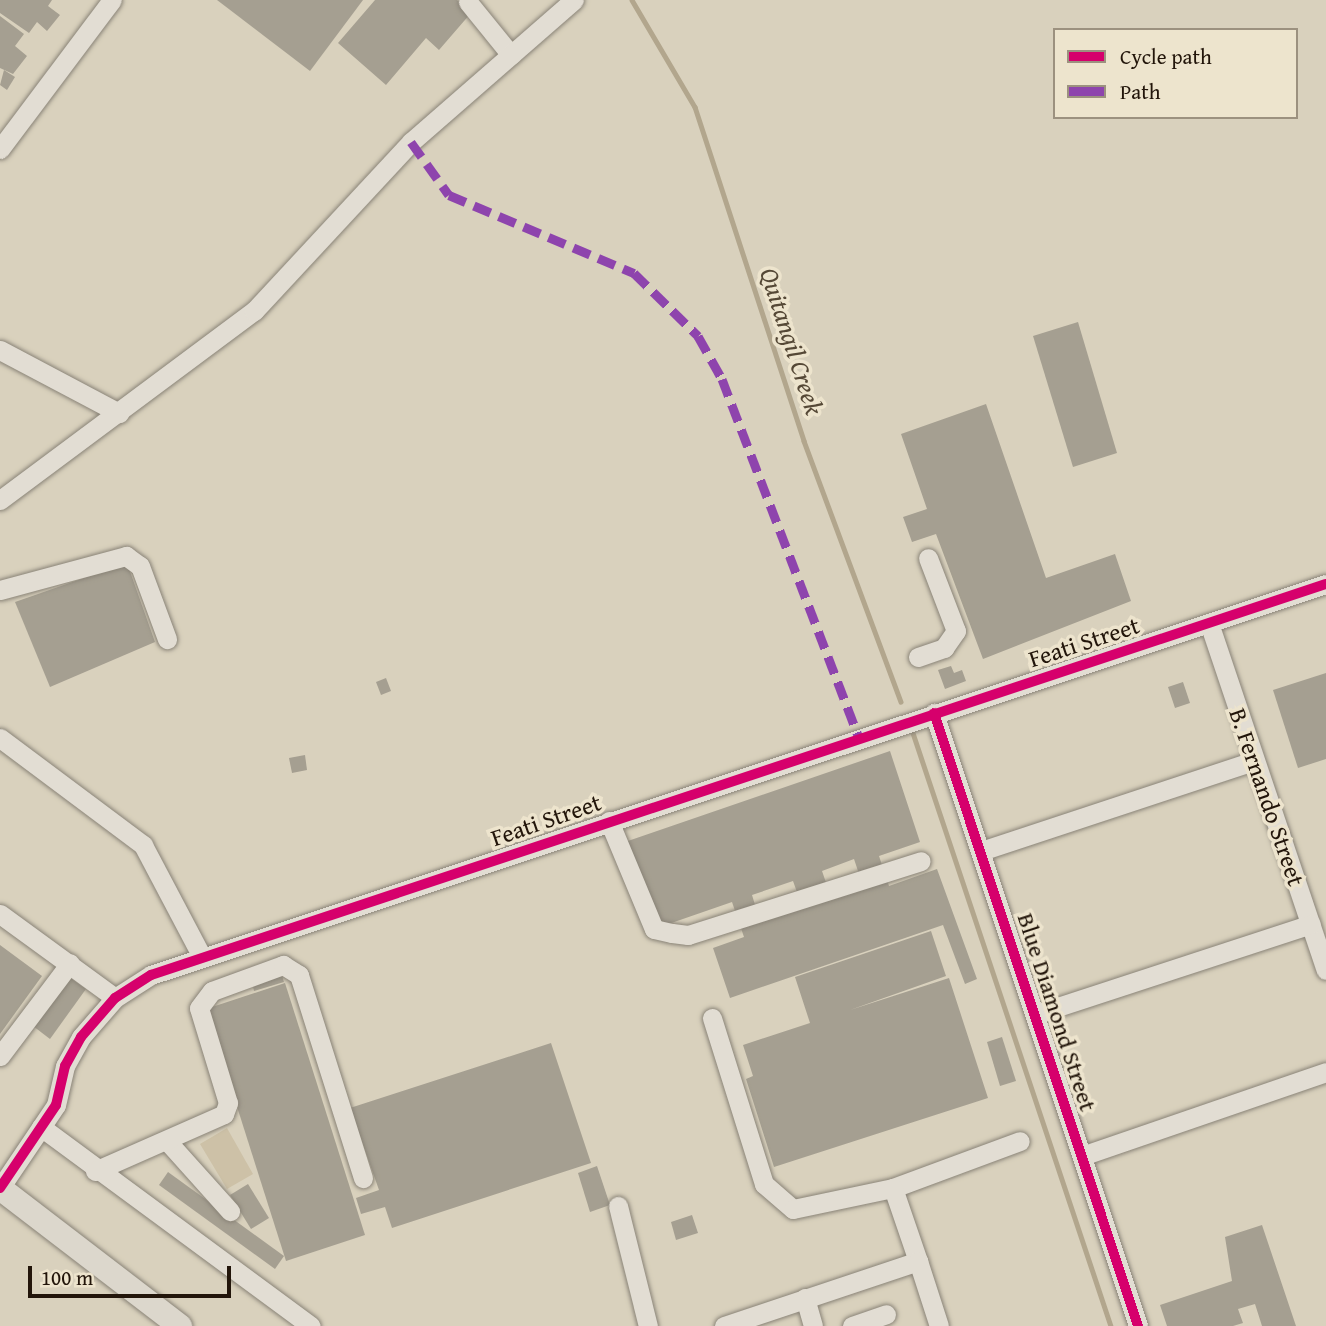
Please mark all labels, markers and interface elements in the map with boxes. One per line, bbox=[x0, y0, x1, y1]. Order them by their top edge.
legend bbox=[1053, 28, 1298, 119]
text: Cycle path bbox=[1120, 41, 1212, 72]
text: Path bbox=[1120, 76, 1160, 107]
water label: Quitangil Creek bbox=[754, 264, 830, 418]
street label: Feati Street bbox=[1025, 611, 1143, 673]
street label: B. Fernando Street bbox=[1223, 704, 1311, 890]
street label: Feati Street bbox=[487, 788, 605, 852]
street label: Blue Diamond Street bbox=[1011, 909, 1103, 1115]
scale bar bbox=[32, 1252, 234, 1296]
text: 100 m bbox=[41, 1262, 93, 1293]

